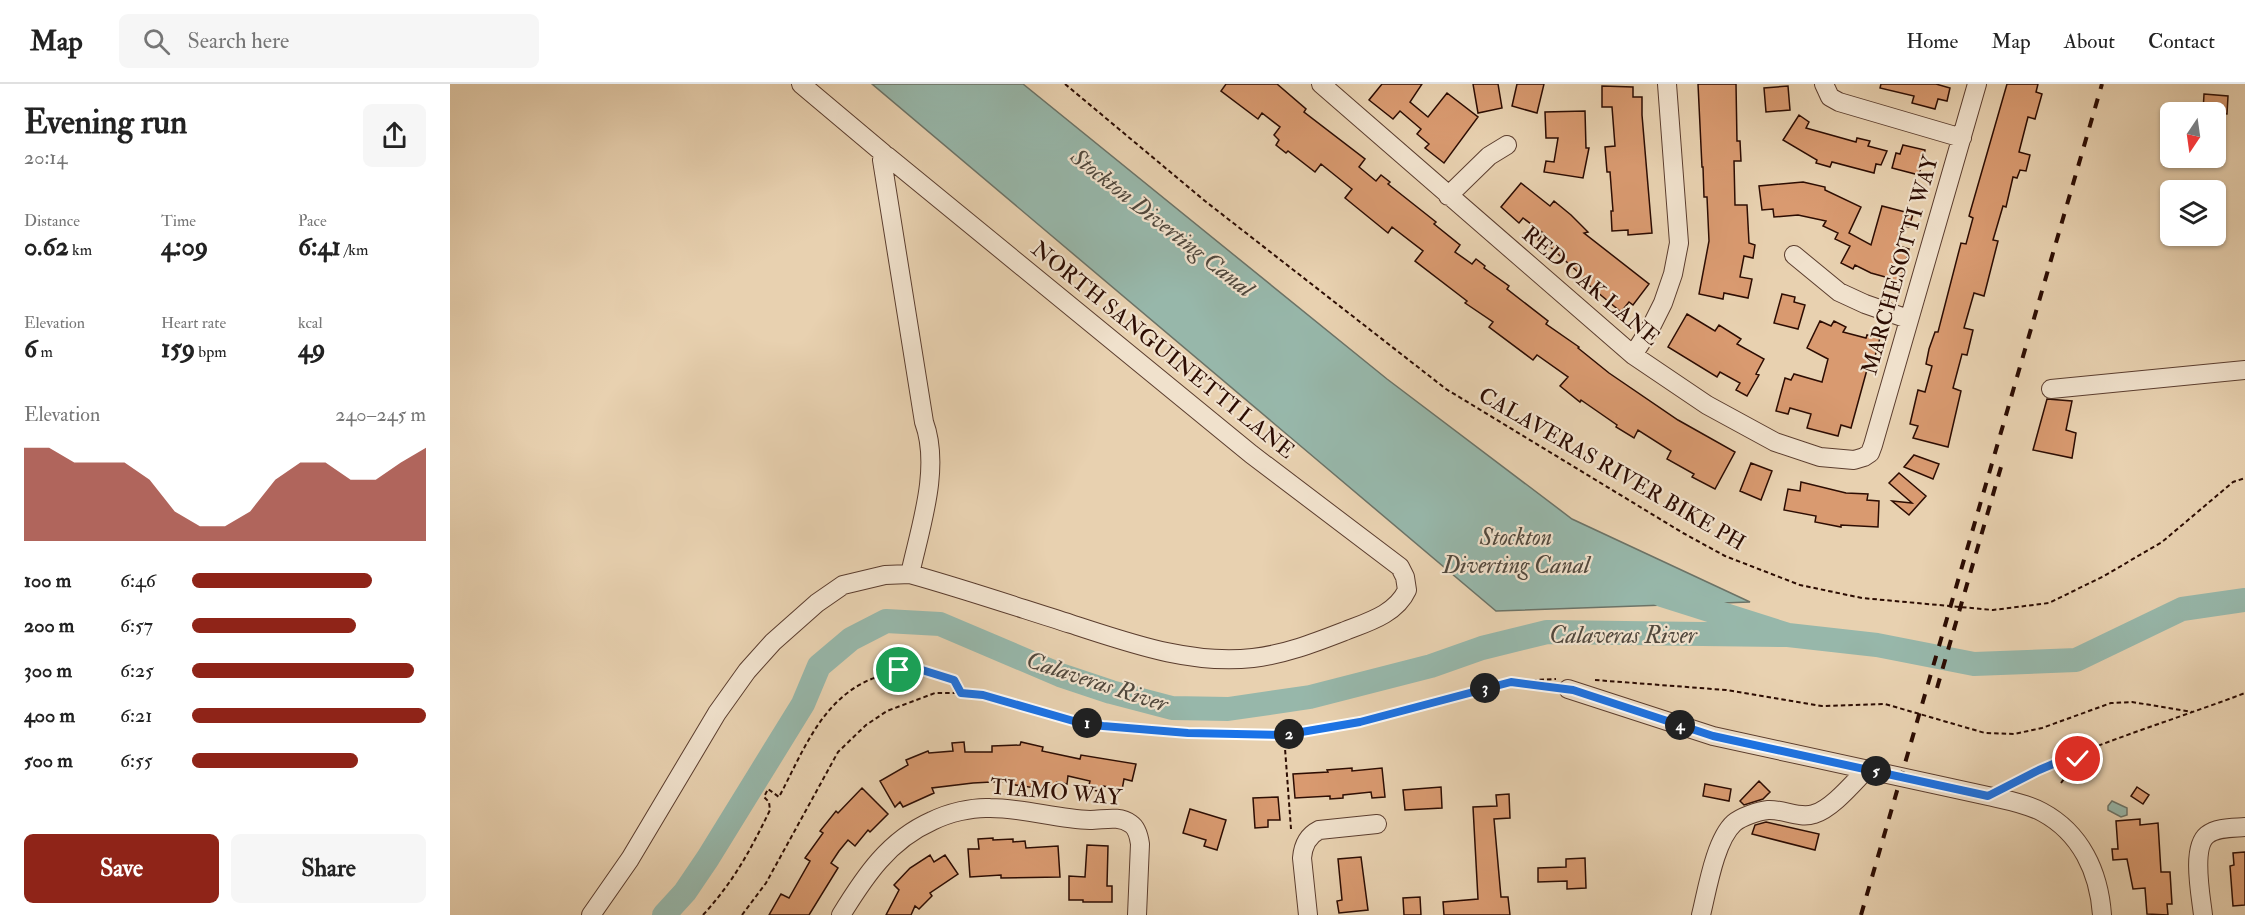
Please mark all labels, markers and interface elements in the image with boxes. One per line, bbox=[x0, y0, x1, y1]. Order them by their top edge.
search box bbox=[119, 14, 539, 68]
text: Map bbox=[30, 24, 83, 59]
icon: search bbox=[140, 25, 173, 58]
text: Search here bbox=[188, 27, 289, 55]
text: Home bbox=[1906, 28, 1958, 55]
text: Map bbox=[1991, 28, 2031, 55]
text: About bbox=[2064, 28, 2115, 55]
text: Contact bbox=[2148, 28, 2215, 55]
text: Evening run bbox=[24, 102, 187, 143]
north arrow bbox=[2160, 102, 2226, 168]
map controls bbox=[2160, 102, 2226, 246]
button: share bbox=[363, 104, 426, 167]
water label: Stockton Diverting Canal bbox=[1063, 141, 1262, 306]
text: 20:14 bbox=[24, 145, 67, 170]
street label: MARCHESOTTI WAY bbox=[1855, 151, 1945, 378]
button: layers bbox=[2160, 180, 2226, 246]
text: Distance bbox=[24, 211, 80, 231]
text: Time bbox=[161, 211, 196, 231]
text: Pace bbox=[298, 211, 327, 231]
street label: RED OAK LANE bbox=[1516, 220, 1666, 352]
text: 0.62 bbox=[24, 231, 69, 263]
text: 4:09 bbox=[161, 231, 208, 263]
text: 6:41 bbox=[298, 231, 341, 263]
street label: NORTH SANGUINETTI LANE bbox=[1026, 235, 1300, 465]
text: km bbox=[69, 240, 92, 260]
text: /km bbox=[341, 240, 368, 260]
text: Elevation bbox=[24, 313, 85, 333]
text: Heart rate bbox=[161, 313, 226, 333]
text: kcal bbox=[298, 313, 323, 333]
text: 6 bbox=[24, 333, 37, 365]
text: 159 bbox=[161, 333, 195, 365]
text: 49 bbox=[298, 333, 325, 365]
text: m bbox=[37, 342, 53, 362]
text: bpm bbox=[195, 342, 227, 362]
street label: CALAVERAS RIVER BIKE PH bbox=[1474, 381, 1750, 557]
text: Elevation bbox=[24, 402, 100, 427]
text: 240–245 m bbox=[335, 402, 426, 427]
water label: Stockton Diverting Canal bbox=[1441, 522, 1592, 581]
text: 100 m bbox=[24, 568, 71, 593]
text: 6:46 bbox=[120, 568, 156, 593]
text: 200 m bbox=[24, 613, 74, 638]
text: 6:57 bbox=[120, 613, 153, 638]
water label: Calaveras River bbox=[1549, 620, 1698, 651]
pin bbox=[873, 644, 924, 695]
water label: Calaveras River bbox=[1022, 644, 1173, 720]
icon: arrive bbox=[882, 653, 915, 686]
text: 300 m bbox=[24, 658, 72, 683]
text: 6:25 bbox=[120, 658, 154, 683]
pin: 3 bbox=[1470, 673, 1500, 703]
text: 3 bbox=[1482, 678, 1488, 698]
text: 400 m bbox=[24, 703, 75, 728]
text: 6:21 bbox=[120, 703, 152, 728]
pin: 1 bbox=[1072, 708, 1102, 738]
pin: 4 bbox=[1665, 710, 1695, 740]
text: 1 bbox=[1084, 713, 1090, 733]
text: 4 bbox=[1676, 715, 1684, 735]
pin: 2 bbox=[1274, 719, 1304, 749]
text: 2 bbox=[1285, 724, 1293, 744]
pin bbox=[2052, 733, 2103, 784]
icon: check bbox=[2061, 742, 2094, 775]
text: 500 m bbox=[24, 748, 73, 773]
text: 6:55 bbox=[120, 748, 153, 773]
pin: 5 bbox=[1861, 756, 1891, 786]
text: 5 bbox=[1872, 761, 1880, 781]
street label: TIAMO WAY bbox=[989, 772, 1124, 812]
button: Save bbox=[24, 834, 219, 903]
button: Share bbox=[231, 834, 426, 903]

